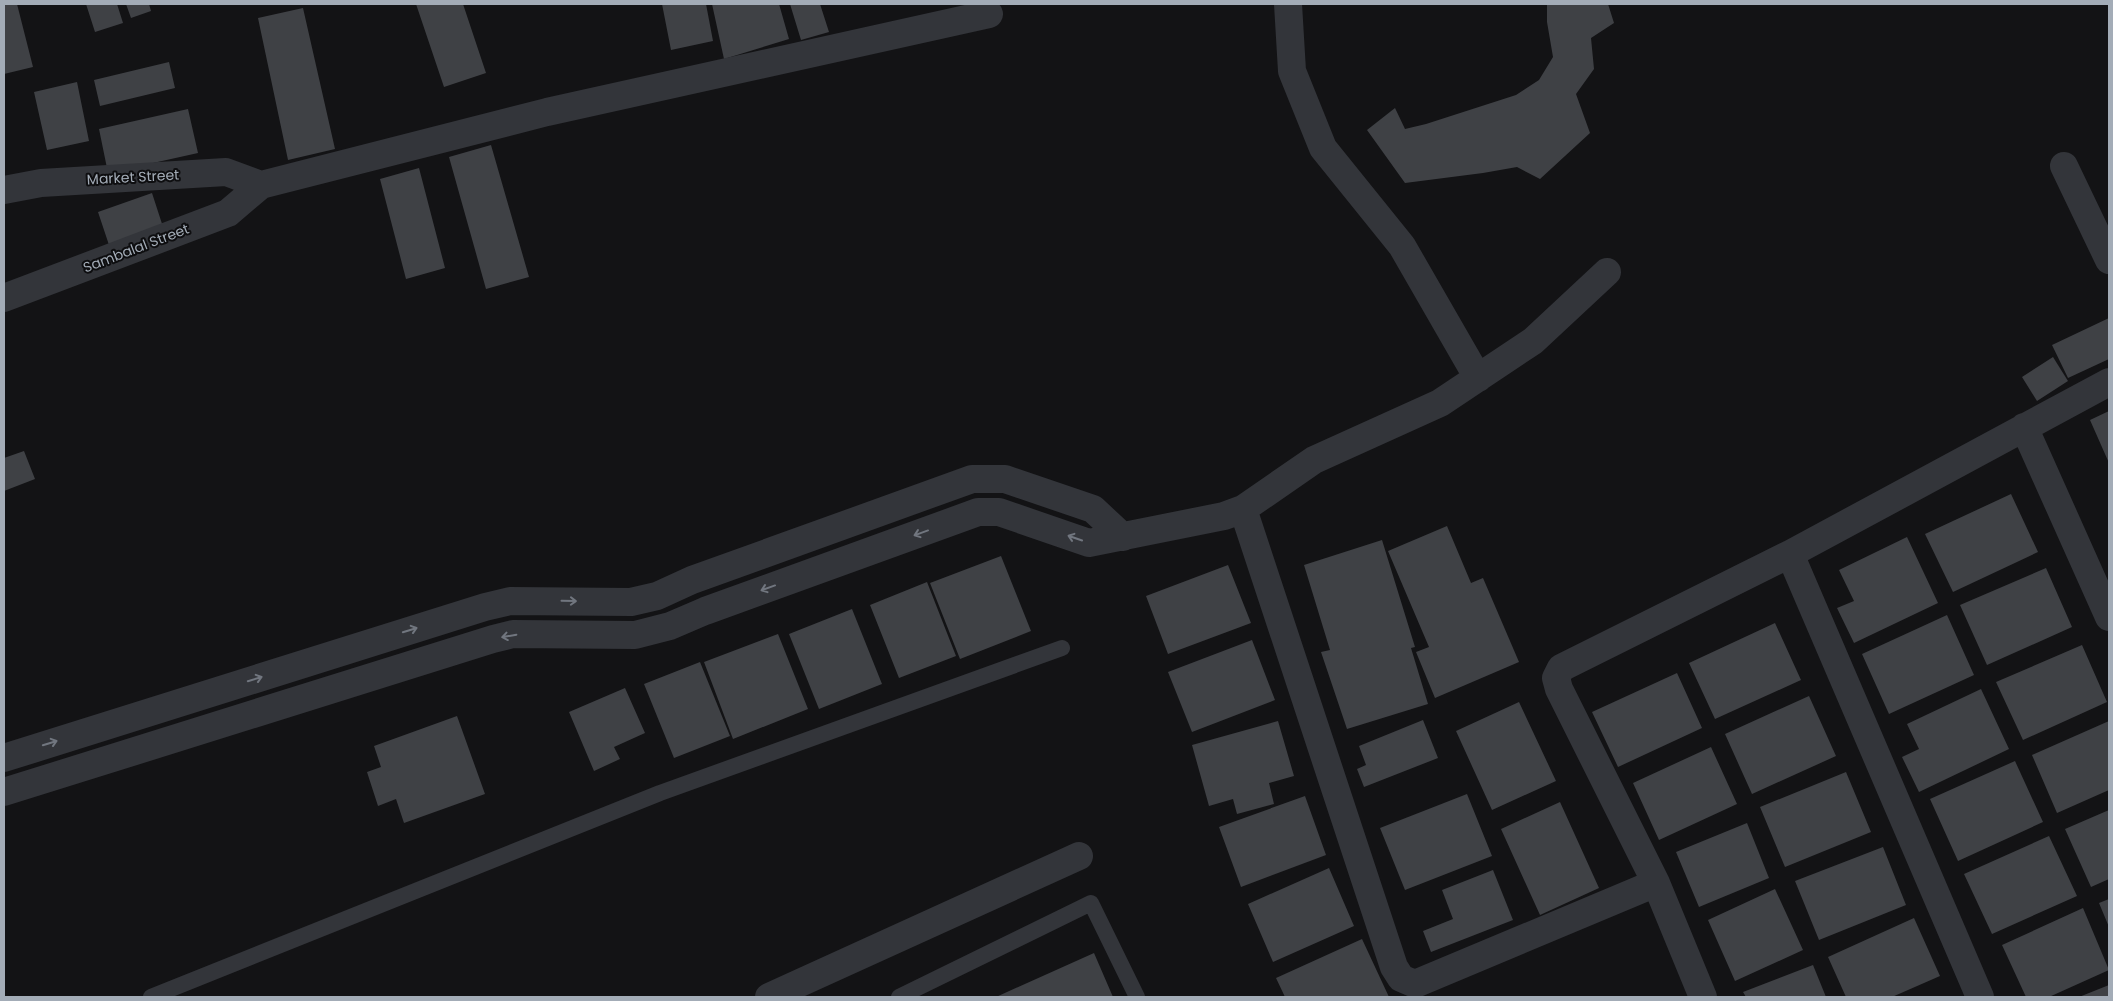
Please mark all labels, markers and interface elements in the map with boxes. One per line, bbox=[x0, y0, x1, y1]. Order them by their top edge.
street label: Market Street bbox=[86, 165, 180, 189]
street label: Sambalal Street bbox=[80, 219, 192, 277]
one-way arrow bbox=[913, 529, 929, 538]
one-way arrow bbox=[1068, 533, 1084, 542]
one-way arrow bbox=[761, 584, 776, 593]
one-way arrow bbox=[560, 596, 576, 606]
one-way arrow bbox=[402, 625, 418, 634]
one-way arrow bbox=[501, 631, 517, 641]
one-way arrow bbox=[247, 673, 263, 683]
one-way arrow bbox=[42, 738, 58, 747]

